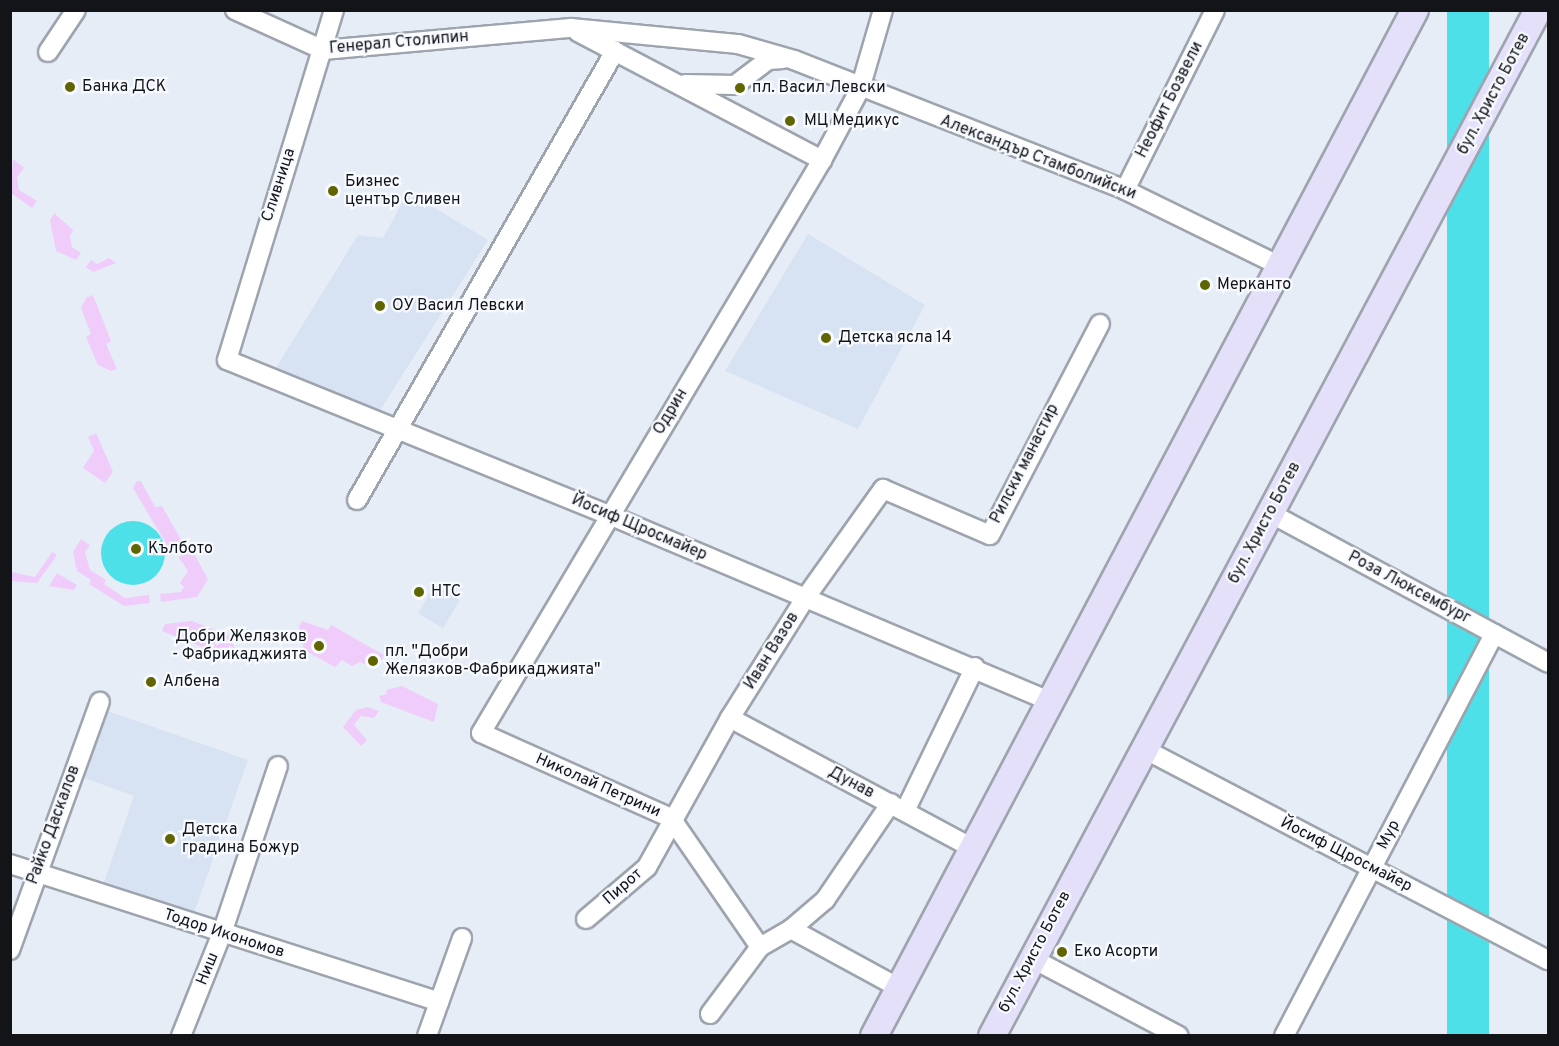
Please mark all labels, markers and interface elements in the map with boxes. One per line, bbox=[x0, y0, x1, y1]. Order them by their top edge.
street label: Генерал Столипин bbox=[328, 27, 470, 59]
street label: бул. Христо Ботев bbox=[1454, 30, 1534, 158]
street label: Неофит Бозвели bbox=[1132, 39, 1208, 161]
place label: Банка ДСК bbox=[82, 77, 166, 97]
place label: пл. Васил Левски bbox=[752, 78, 886, 98]
marker: Банка ДСК bbox=[63, 80, 77, 94]
marker: пл. Васил Левски bbox=[733, 81, 747, 95]
place label: МЦ Медикус bbox=[804, 111, 900, 131]
marker: МЦ Медикус bbox=[781, 112, 799, 130]
street label: Александър Стамболийски bbox=[937, 112, 1139, 204]
street label: Сливница bbox=[258, 146, 300, 224]
place label: Бизнес център Сливен bbox=[345, 172, 460, 210]
marker: Бизнес център Сливен bbox=[326, 184, 340, 198]
place label: Мерканто bbox=[1217, 275, 1291, 295]
marker: Мерканто bbox=[1198, 278, 1212, 292]
place label: ОУ Васил Левски bbox=[392, 296, 525, 316]
marker: ОУ Васил Левски bbox=[373, 299, 387, 313]
place label: Детска ясла 14 bbox=[838, 328, 952, 348]
marker: Детска ясла 14 bbox=[819, 331, 833, 345]
street label: Одрин bbox=[650, 385, 692, 439]
street label: Рилски манастир bbox=[987, 401, 1063, 527]
street label: бул. Христо Ботев bbox=[1225, 459, 1305, 587]
street label: Йосиф Щросмайер bbox=[568, 491, 710, 565]
place label: Кълбото bbox=[148, 539, 213, 559]
marker: Кълбото bbox=[129, 542, 143, 556]
street label: Роза Люксембург bbox=[1344, 548, 1474, 628]
place label: НТС bbox=[431, 582, 461, 602]
marker: НТС bbox=[412, 585, 426, 599]
street label: Иван Вазов bbox=[741, 609, 803, 693]
place label: Добри Желязков - Фабрикаджията bbox=[172, 627, 307, 665]
marker: Добри Желязков - Фабрикаджията bbox=[312, 639, 326, 653]
place label: пл. "Добри Желязков-Фабрикаджията" bbox=[385, 642, 600, 680]
marker: пл. "Добри Желязков-Фабрикаджията" bbox=[366, 654, 380, 668]
place label: Албена bbox=[163, 672, 220, 692]
marker: Албена bbox=[144, 675, 158, 689]
street label: Николай Петрини bbox=[533, 750, 663, 822]
street label: Райко Даскалов bbox=[24, 763, 84, 887]
street label: Дунав bbox=[825, 763, 877, 803]
street label: Йосиф Щросмайер bbox=[1277, 813, 1415, 897]
street label: Мур bbox=[1373, 817, 1405, 853]
place label: Детска градина Божур bbox=[182, 820, 299, 858]
marker: Детска градина Божур bbox=[163, 832, 177, 846]
street label: Пирот bbox=[599, 865, 647, 909]
street label: бул. Христо Ботев bbox=[995, 888, 1075, 1016]
street label: Тодор Икономов bbox=[161, 905, 287, 963]
place label: Еко Асорти bbox=[1074, 942, 1159, 962]
marker: Еко Асорти bbox=[1055, 945, 1069, 959]
street label: Ниш bbox=[193, 950, 223, 988]

